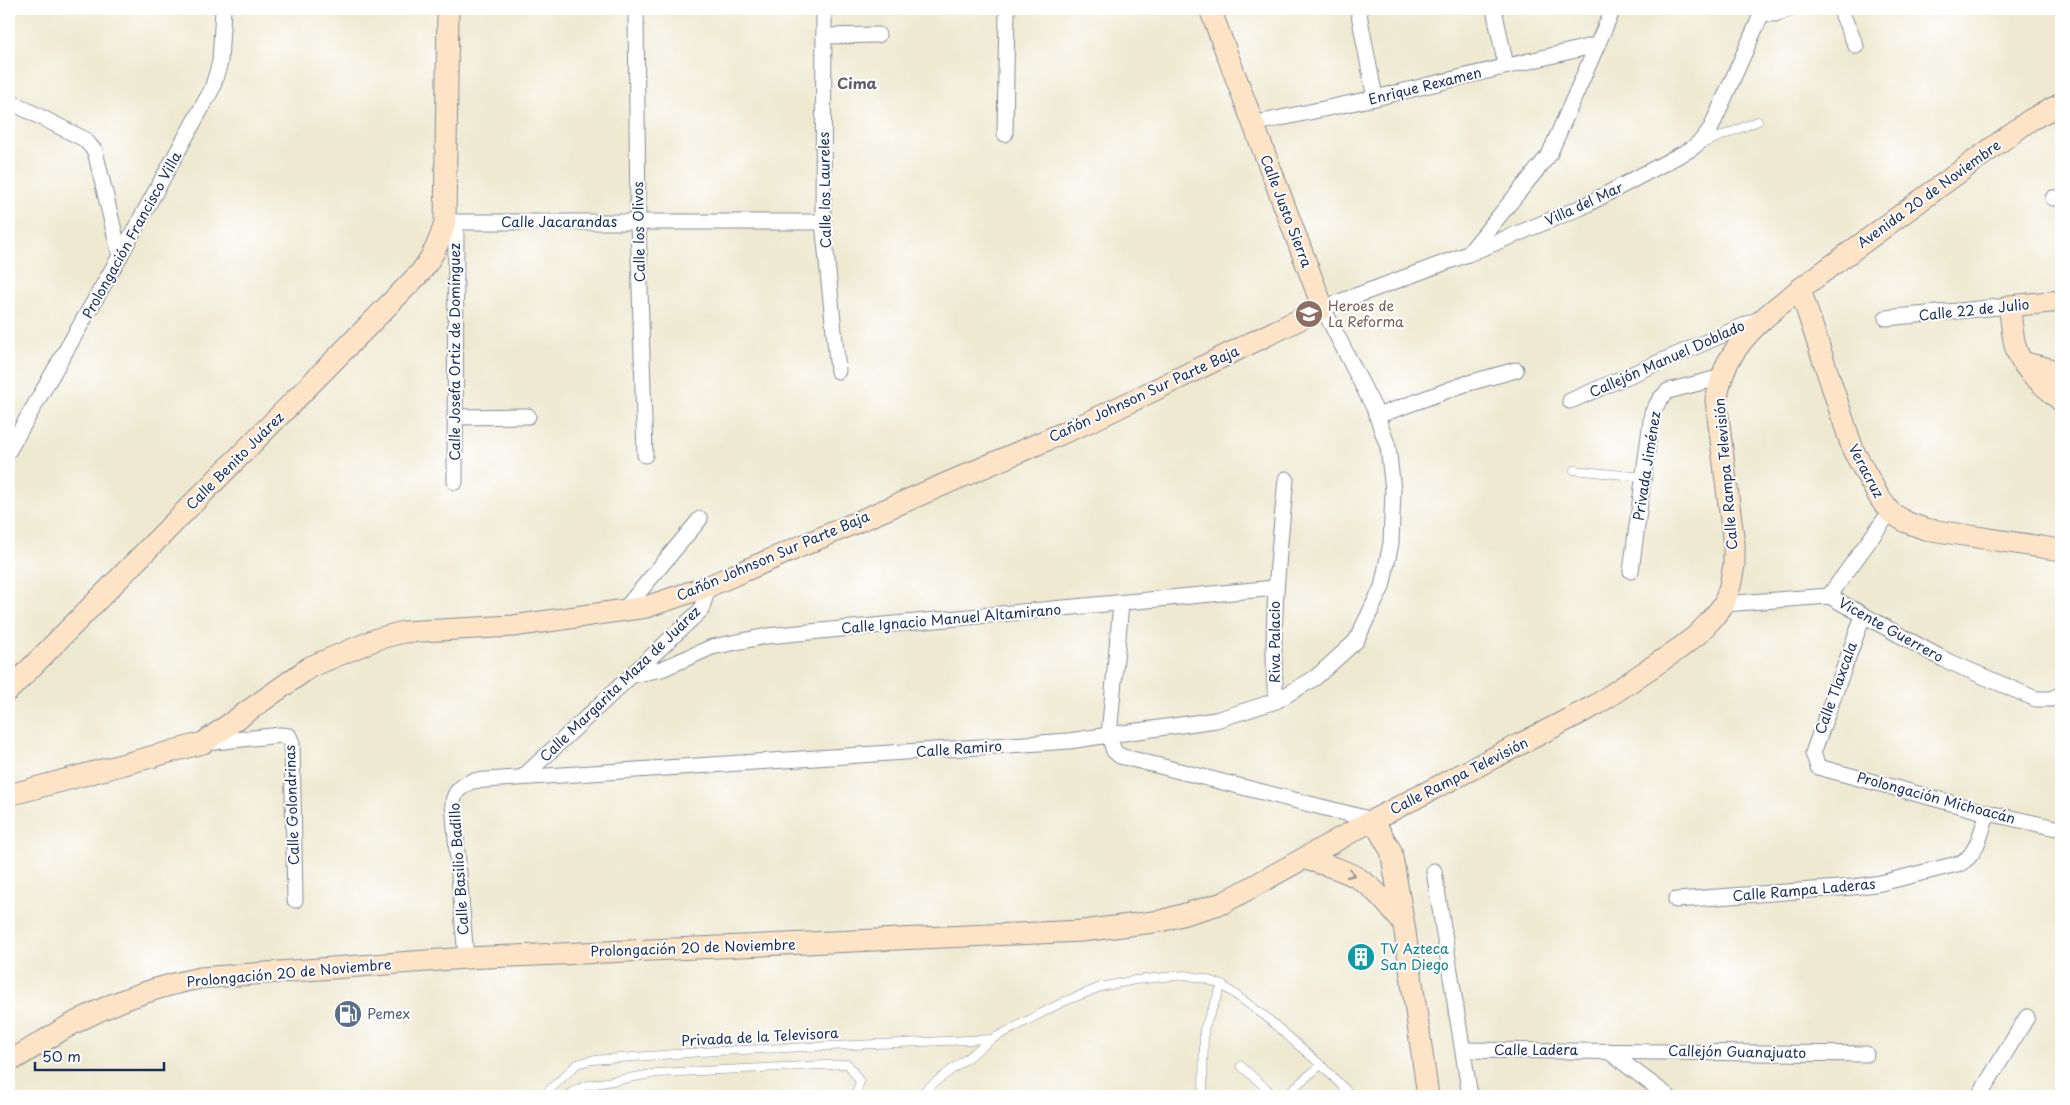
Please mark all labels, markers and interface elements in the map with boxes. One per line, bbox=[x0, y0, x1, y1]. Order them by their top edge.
street label: Enrique Rexamen bbox=[1366, 61, 1484, 110]
district label: Cima bbox=[837, 71, 878, 94]
street label: Calle los Laureles bbox=[813, 132, 836, 248]
street label: Avenida 20 de Noviembre bbox=[1853, 134, 2005, 253]
street label: Prolongación Francisco Villa bbox=[77, 147, 187, 322]
street label: Calle Justo Sierra bbox=[1255, 151, 1318, 270]
street label: Villa del Mar bbox=[1541, 176, 1627, 231]
street label: Calle los Olivos bbox=[627, 181, 650, 283]
street label: Calle Jacarandas bbox=[501, 211, 617, 232]
street label: Calle Josefa Ortiz de Domínguez bbox=[444, 243, 465, 461]
street label: Calle 22 de Julio bbox=[1918, 293, 2031, 326]
place label: Heroes de La Reforma bbox=[1328, 295, 1404, 332]
school or university icon: Heroes de La Reforma bbox=[1294, 299, 1324, 329]
street label: Callejón Manuel Doblado bbox=[1586, 315, 1748, 402]
street label: Cañón Johnson Sur Parte Baja bbox=[1045, 340, 1243, 447]
street label: Calle Rampa Televisión bbox=[1708, 397, 1743, 551]
street label: Calle Benito Juárez bbox=[181, 407, 289, 514]
street label: Privada Jiménez bbox=[1627, 409, 1666, 522]
street label: Veracruz bbox=[1843, 440, 1890, 502]
street label: Cañón Johnson Sur Parte Baja bbox=[673, 505, 873, 606]
street label: Vicente Guerrero bbox=[1835, 592, 1948, 667]
street label: Calle Ignacio Manuel Altamirano bbox=[840, 598, 1062, 639]
street label: Calle Margarita Maza de Juárez bbox=[535, 601, 705, 766]
street label: Riva Palacio bbox=[1264, 601, 1285, 683]
street label: Calle Tlaxcala bbox=[1809, 639, 1862, 737]
street label: Calle Rampa Televisión bbox=[1386, 732, 1531, 820]
street label: Calle Ramiro bbox=[915, 735, 1003, 762]
street label: Calle Golondrinas bbox=[279, 744, 304, 866]
street label: Prolongación Michoacán bbox=[1855, 766, 2018, 829]
street label: Calle Basilio Badillo bbox=[443, 802, 474, 936]
one-way arrow bbox=[1346, 867, 1355, 878]
street label: Calle Rampa Laderas bbox=[1732, 873, 1876, 906]
street label: Prolongación 20 de Noviembre bbox=[590, 933, 796, 962]
place label: TV Azteca San Diego bbox=[1380, 938, 1449, 975]
building icon: TV Azteca San Diego bbox=[1346, 942, 1376, 972]
street label: Prolongación 20 de Noviembre bbox=[186, 953, 393, 992]
fuel station icon: Pemex bbox=[333, 999, 363, 1029]
place label: Pemex bbox=[367, 1003, 410, 1024]
street label: Privada de la Televisora bbox=[681, 1022, 840, 1051]
street label: Calle Ladera bbox=[1494, 1039, 1578, 1060]
scale bar bbox=[35, 1040, 164, 1072]
street label: Callejón Guanajuato bbox=[1668, 1040, 1806, 1063]
text: 50 m bbox=[42, 1044, 81, 1067]

